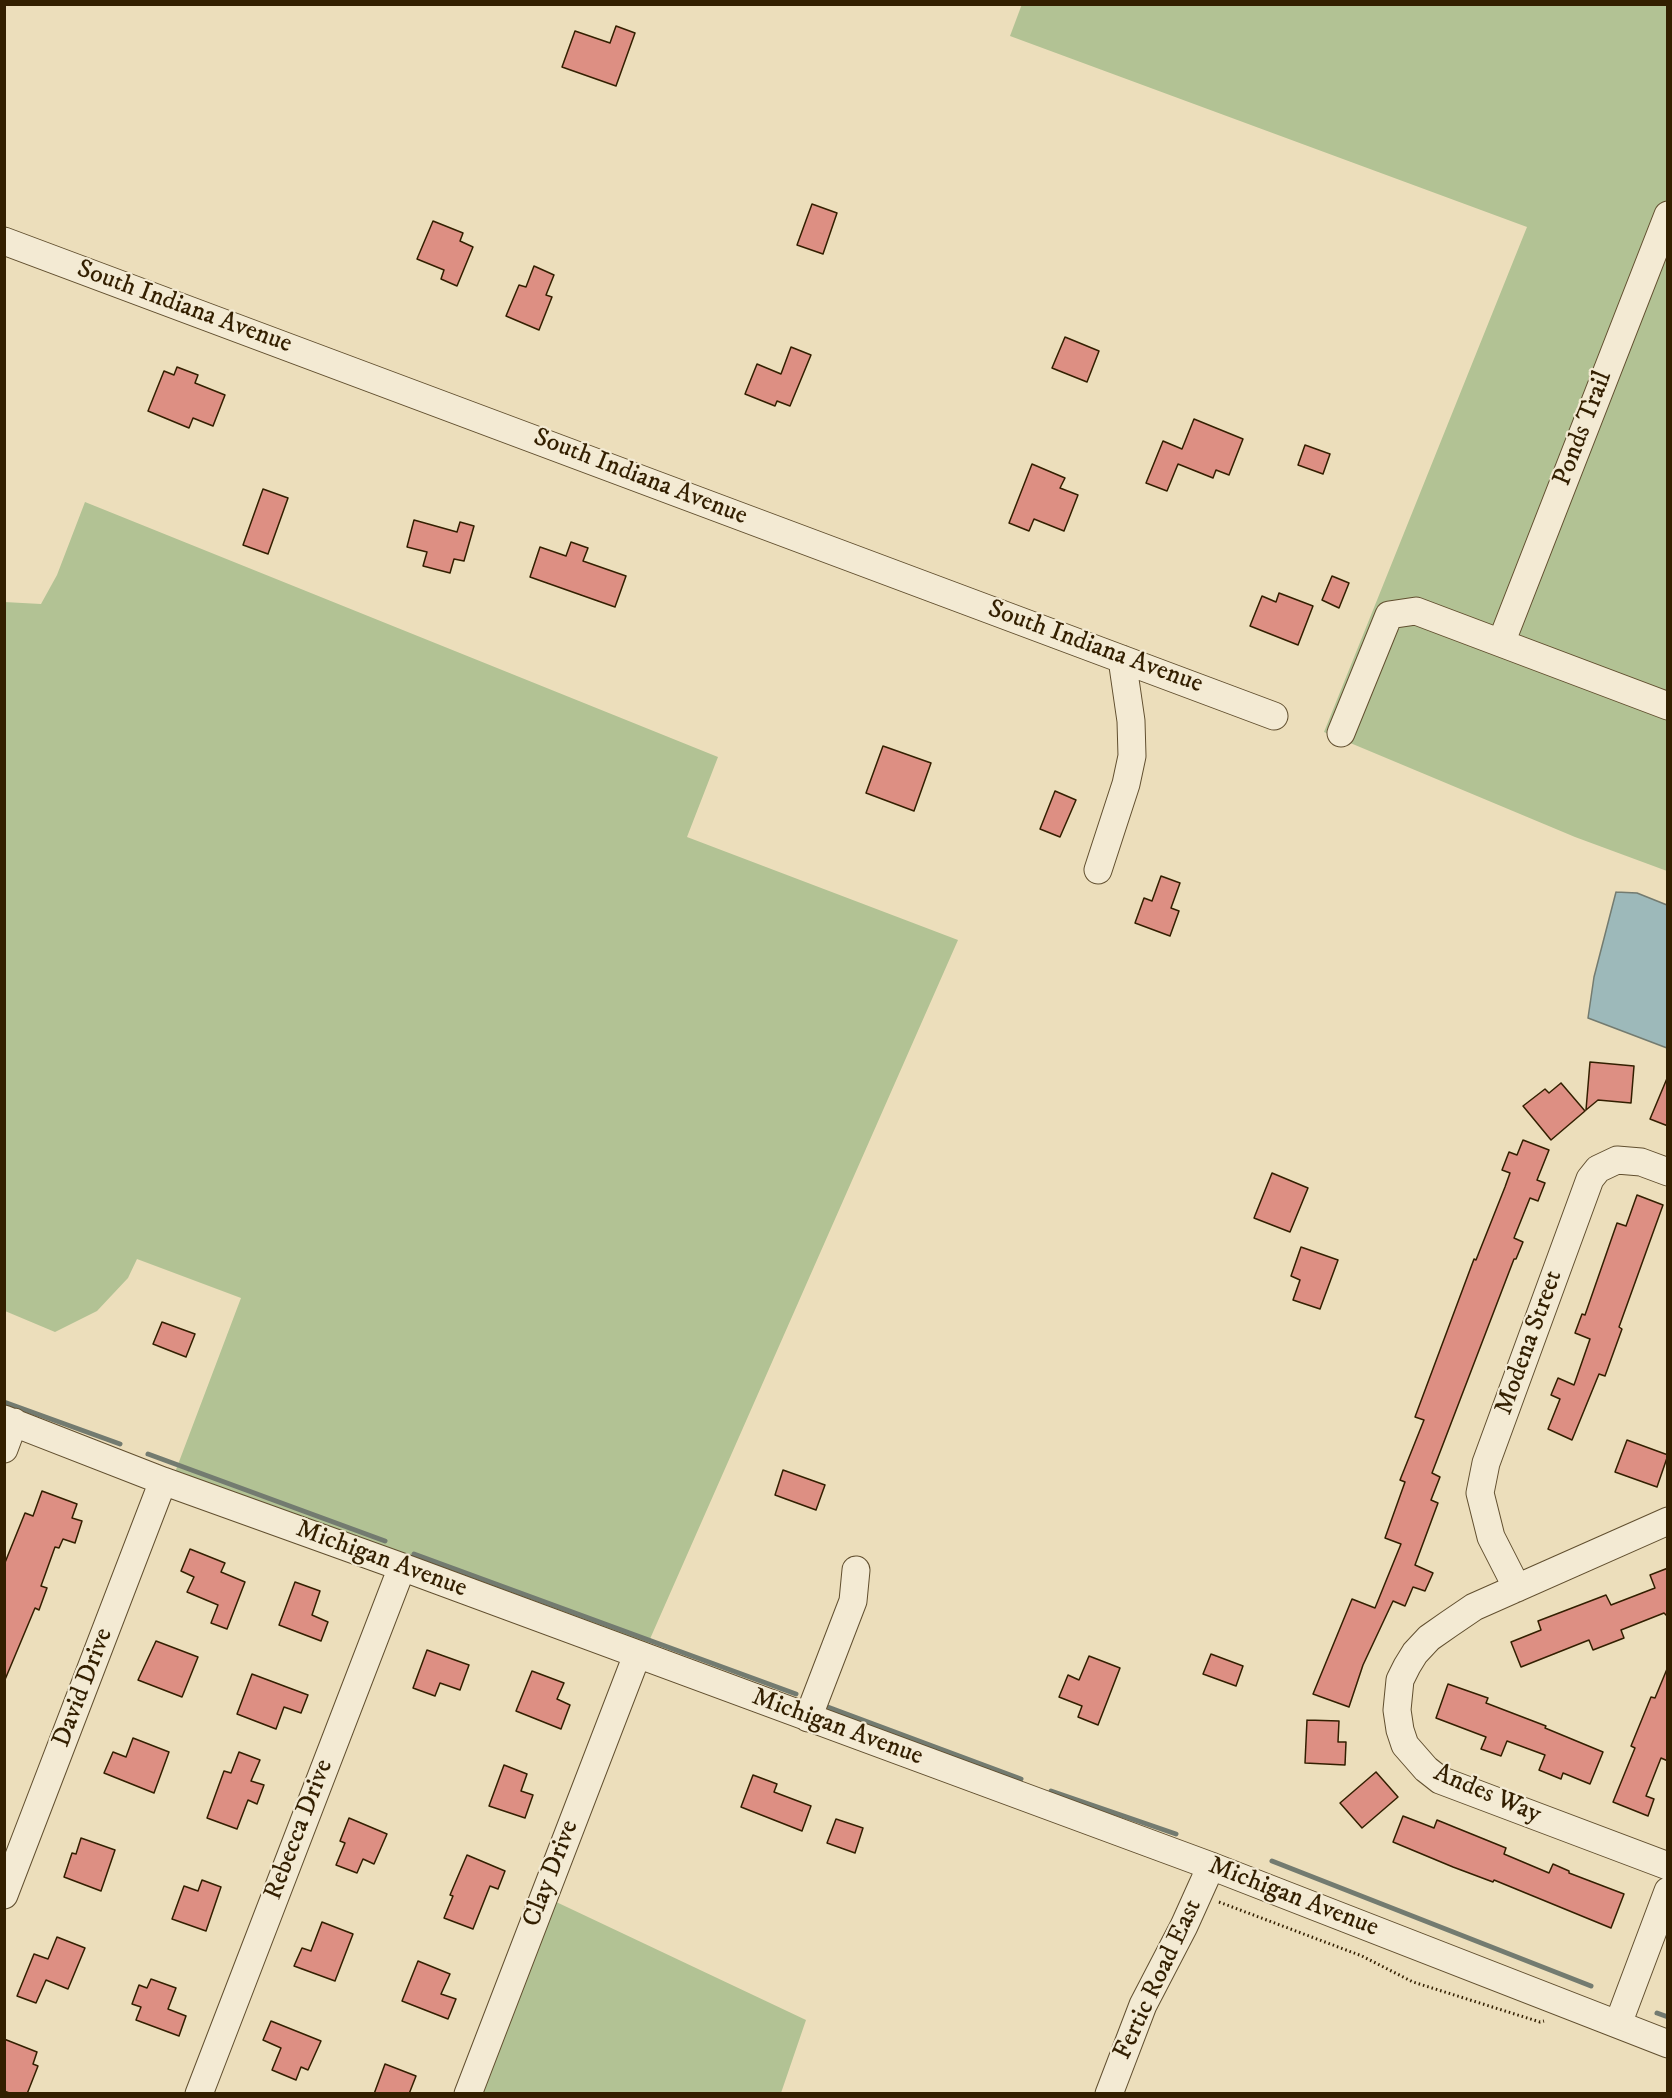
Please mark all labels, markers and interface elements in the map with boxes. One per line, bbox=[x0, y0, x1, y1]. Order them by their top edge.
street label: South Indiana Avenue bbox=[72, 255, 296, 361]
street label: Ponds Trail bbox=[1548, 367, 1620, 491]
street label: South Indiana Avenue bbox=[529, 423, 751, 533]
street label: South Indiana Avenue bbox=[983, 595, 1207, 701]
street label: Modena Street bbox=[1489, 1266, 1571, 1420]
street label: Michigan Avenue bbox=[291, 1515, 471, 1605]
street label: David Drive bbox=[47, 1624, 121, 1752]
street label: Michigan Avenue bbox=[747, 1683, 927, 1773]
street label: Rebecca Drive bbox=[259, 1755, 341, 1905]
street label: Andes Way bbox=[1429, 1758, 1545, 1832]
street label: Clay Drive bbox=[517, 1816, 587, 1932]
street label: Michigan Avenue bbox=[1203, 1851, 1383, 1945]
street label: Fertic Road East bbox=[1108, 1895, 1210, 2065]

